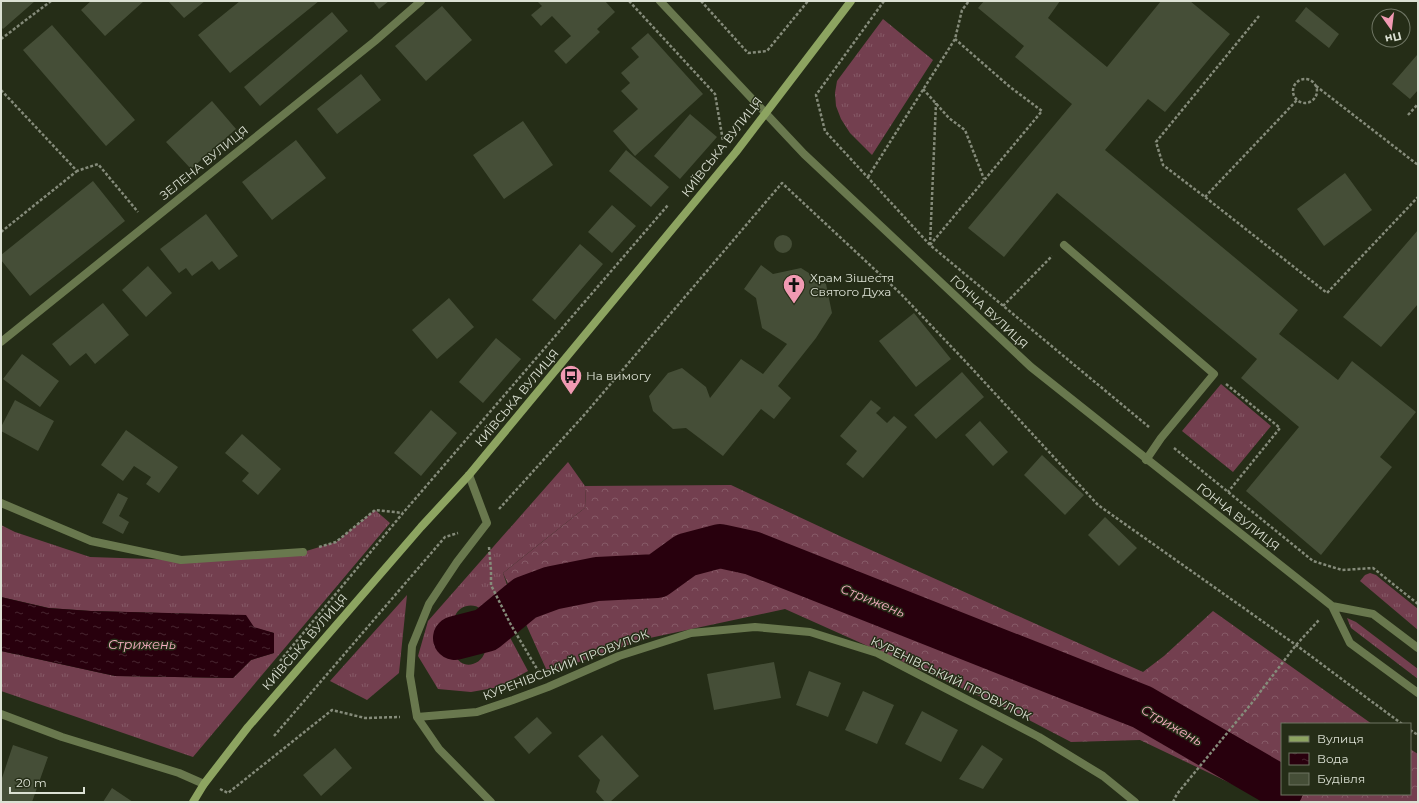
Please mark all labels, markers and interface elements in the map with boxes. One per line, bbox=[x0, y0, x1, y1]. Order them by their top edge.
north arrow bbox=[1371, 8, 1411, 48]
text: Пн bbox=[1384, 29, 1403, 47]
street label: КИЇВСЬКА ВУЛИЦЯ bbox=[678, 94, 765, 200]
street label: ЗЕЛЕНА ВУЛИЦЯ bbox=[156, 122, 251, 203]
place label: Храм Зішестя Святого Духа bbox=[810, 270, 894, 299]
church icon: Храм Зішестя Святого Духа bbox=[781, 272, 807, 305]
street label: ГОНЧА ВУЛИЦЯ bbox=[947, 272, 1031, 352]
street label: КИЇВСЬКА ВУЛИЦЯ bbox=[471, 346, 562, 449]
bus stop icon: На вимогу bbox=[558, 363, 584, 396]
place label: На вимогу bbox=[586, 368, 651, 383]
street label: ГОНЧА ВУЛИЦЯ bbox=[1194, 480, 1283, 554]
water label: Стрижень bbox=[838, 580, 908, 620]
street label: КИЇВСЬКА ВУЛИЦЯ bbox=[259, 590, 351, 693]
street label: КУРЕНІВСЬКИЙ ПРОВУЛОК bbox=[481, 626, 651, 703]
street label: КУРЕНІВСЬКИЙ ПРОВУЛОК bbox=[869, 633, 1034, 724]
water label: Стрижень bbox=[108, 636, 176, 652]
water label: Стрижень bbox=[1139, 701, 1205, 749]
legend bbox=[1281, 723, 1411, 795]
text: Вулиця bbox=[1317, 731, 1364, 746]
text: Вода bbox=[1317, 751, 1348, 766]
scale bar bbox=[10, 769, 84, 795]
text: Будівля bbox=[1317, 771, 1365, 786]
text: 20 m bbox=[16, 775, 47, 790]

